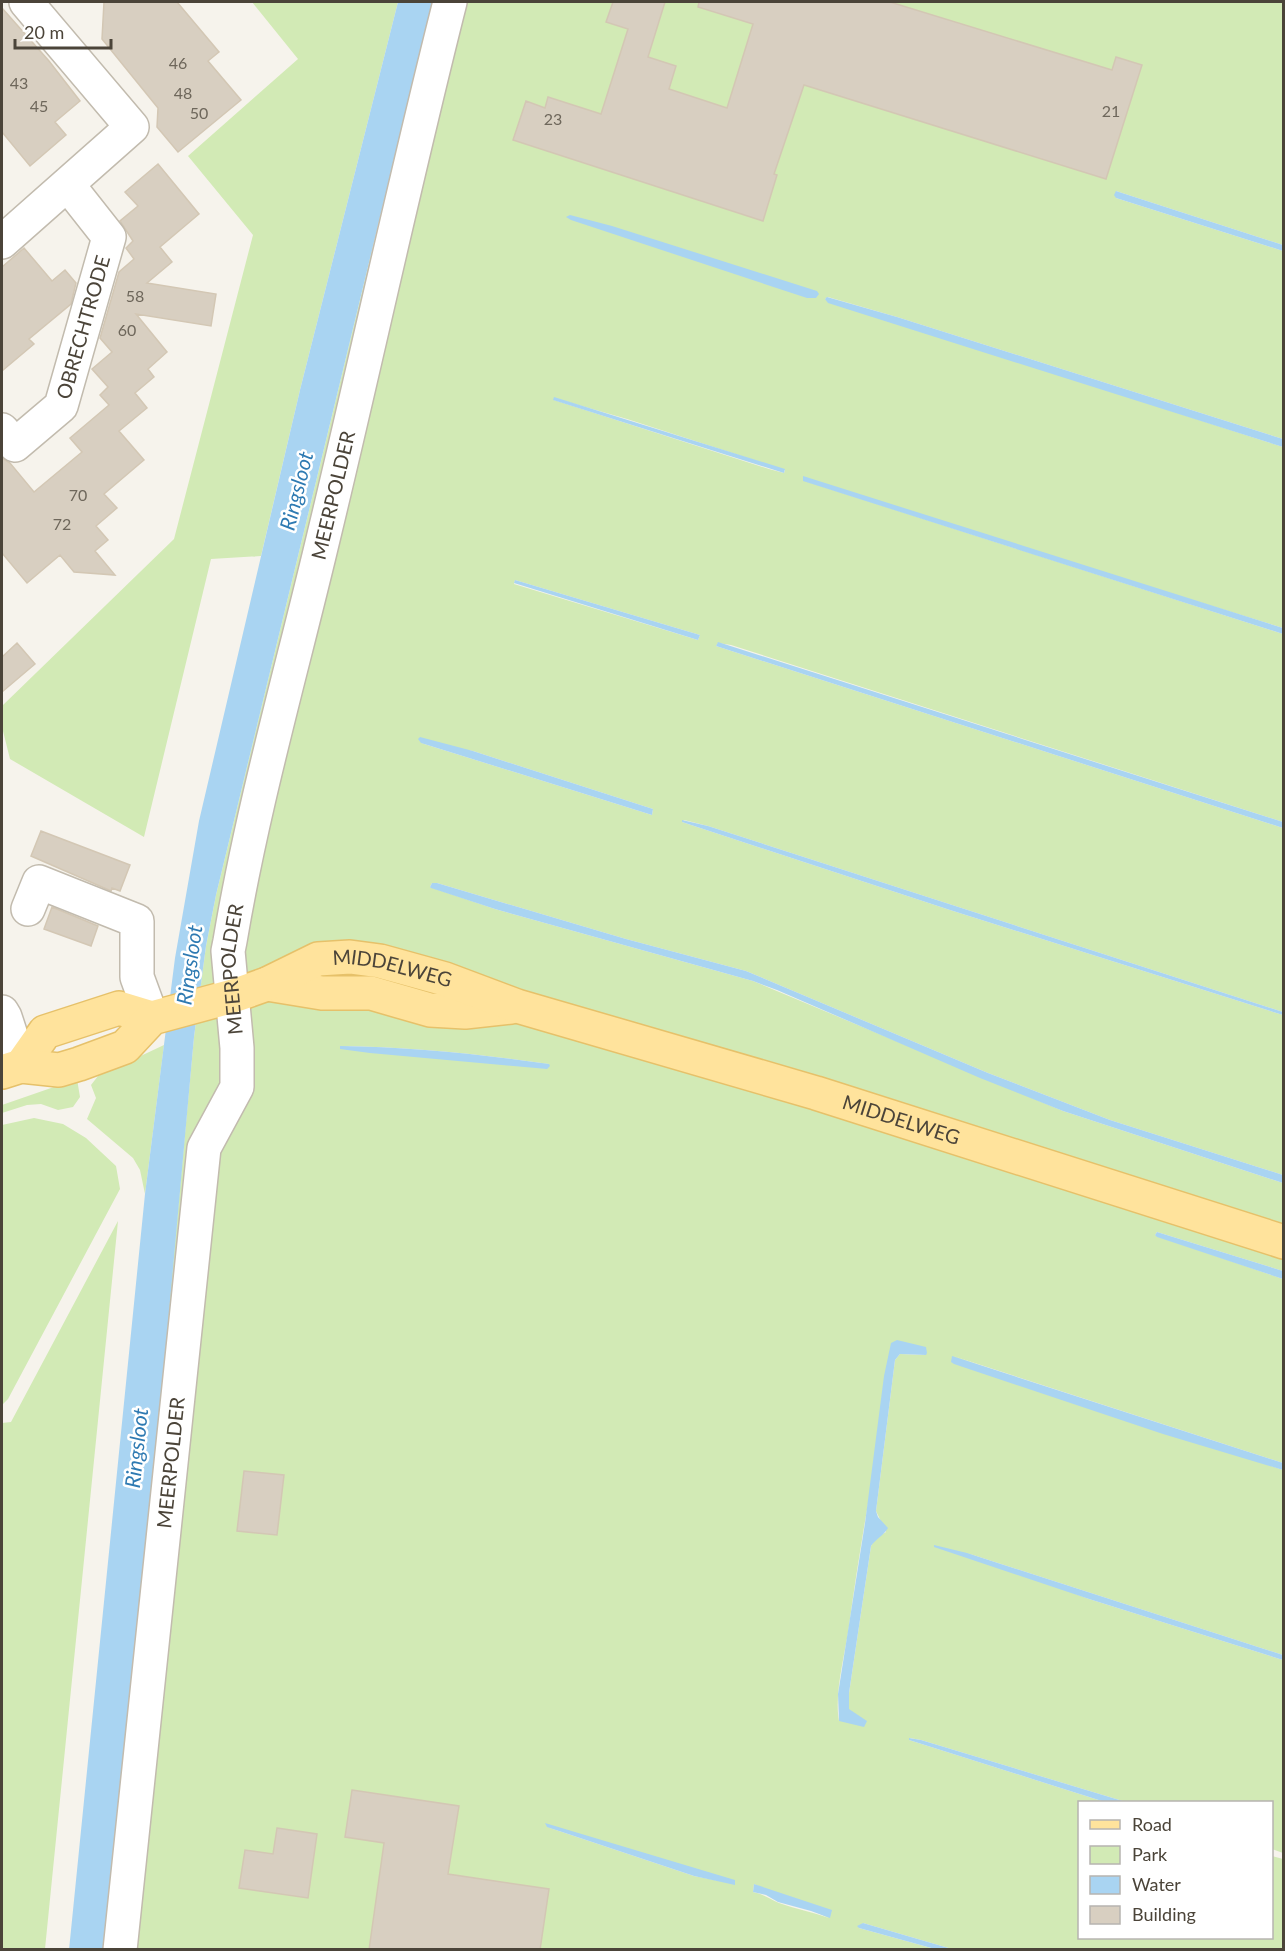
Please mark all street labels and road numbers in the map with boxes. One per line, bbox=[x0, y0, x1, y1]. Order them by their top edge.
street label: OBRECHTRODE bbox=[51, 252, 114, 402]
street label: MEERPOLDER bbox=[306, 428, 359, 562]
street label: MEERPOLDER bbox=[215, 901, 247, 1036]
street label: MIDDELWEG bbox=[332, 944, 455, 991]
street label: MIDDELWEG bbox=[840, 1089, 963, 1149]
street label: MEERPOLDER bbox=[151, 1395, 189, 1529]

